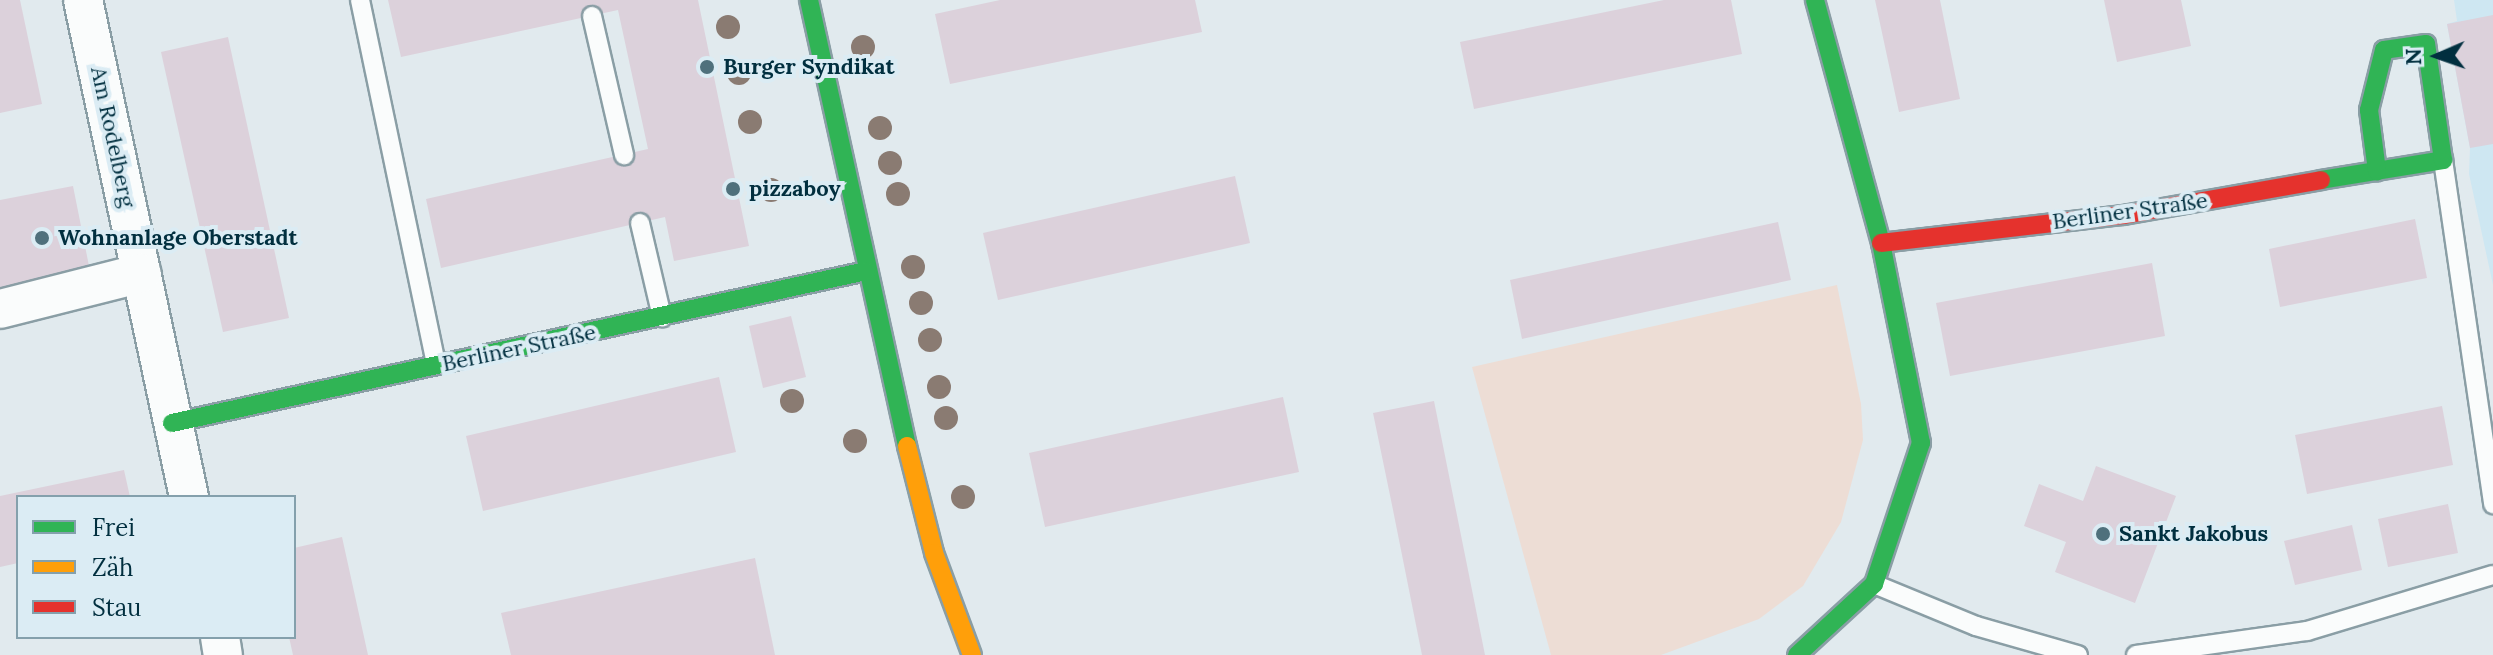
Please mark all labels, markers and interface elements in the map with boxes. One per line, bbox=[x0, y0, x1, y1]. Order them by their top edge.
north arrow bbox=[2397, 16, 2477, 96]
text: N bbox=[2399, 48, 2427, 66]
place label: Burger Syndikat bbox=[723, 54, 895, 80]
marker: Burger Syndikat bbox=[698, 58, 716, 76]
street label: Am Rodelberg bbox=[85, 64, 141, 210]
place label: pizzaboy bbox=[749, 176, 841, 202]
marker: pizzaboy bbox=[724, 180, 742, 198]
street label: Berliner Straße bbox=[2051, 187, 2209, 235]
place label: Wohnanlage Oberstadt bbox=[58, 225, 298, 251]
marker: Wohnanlage Oberstadt bbox=[33, 229, 51, 247]
street label: Berliner Straße bbox=[440, 319, 598, 377]
legend bbox=[16, 495, 296, 639]
text: Frei bbox=[92, 512, 135, 543]
place label: Sankt Jakobus bbox=[2119, 521, 2268, 547]
marker: Sankt Jakobus bbox=[2094, 525, 2112, 543]
text: Zäh bbox=[92, 552, 133, 583]
text: Stau bbox=[92, 592, 141, 623]

